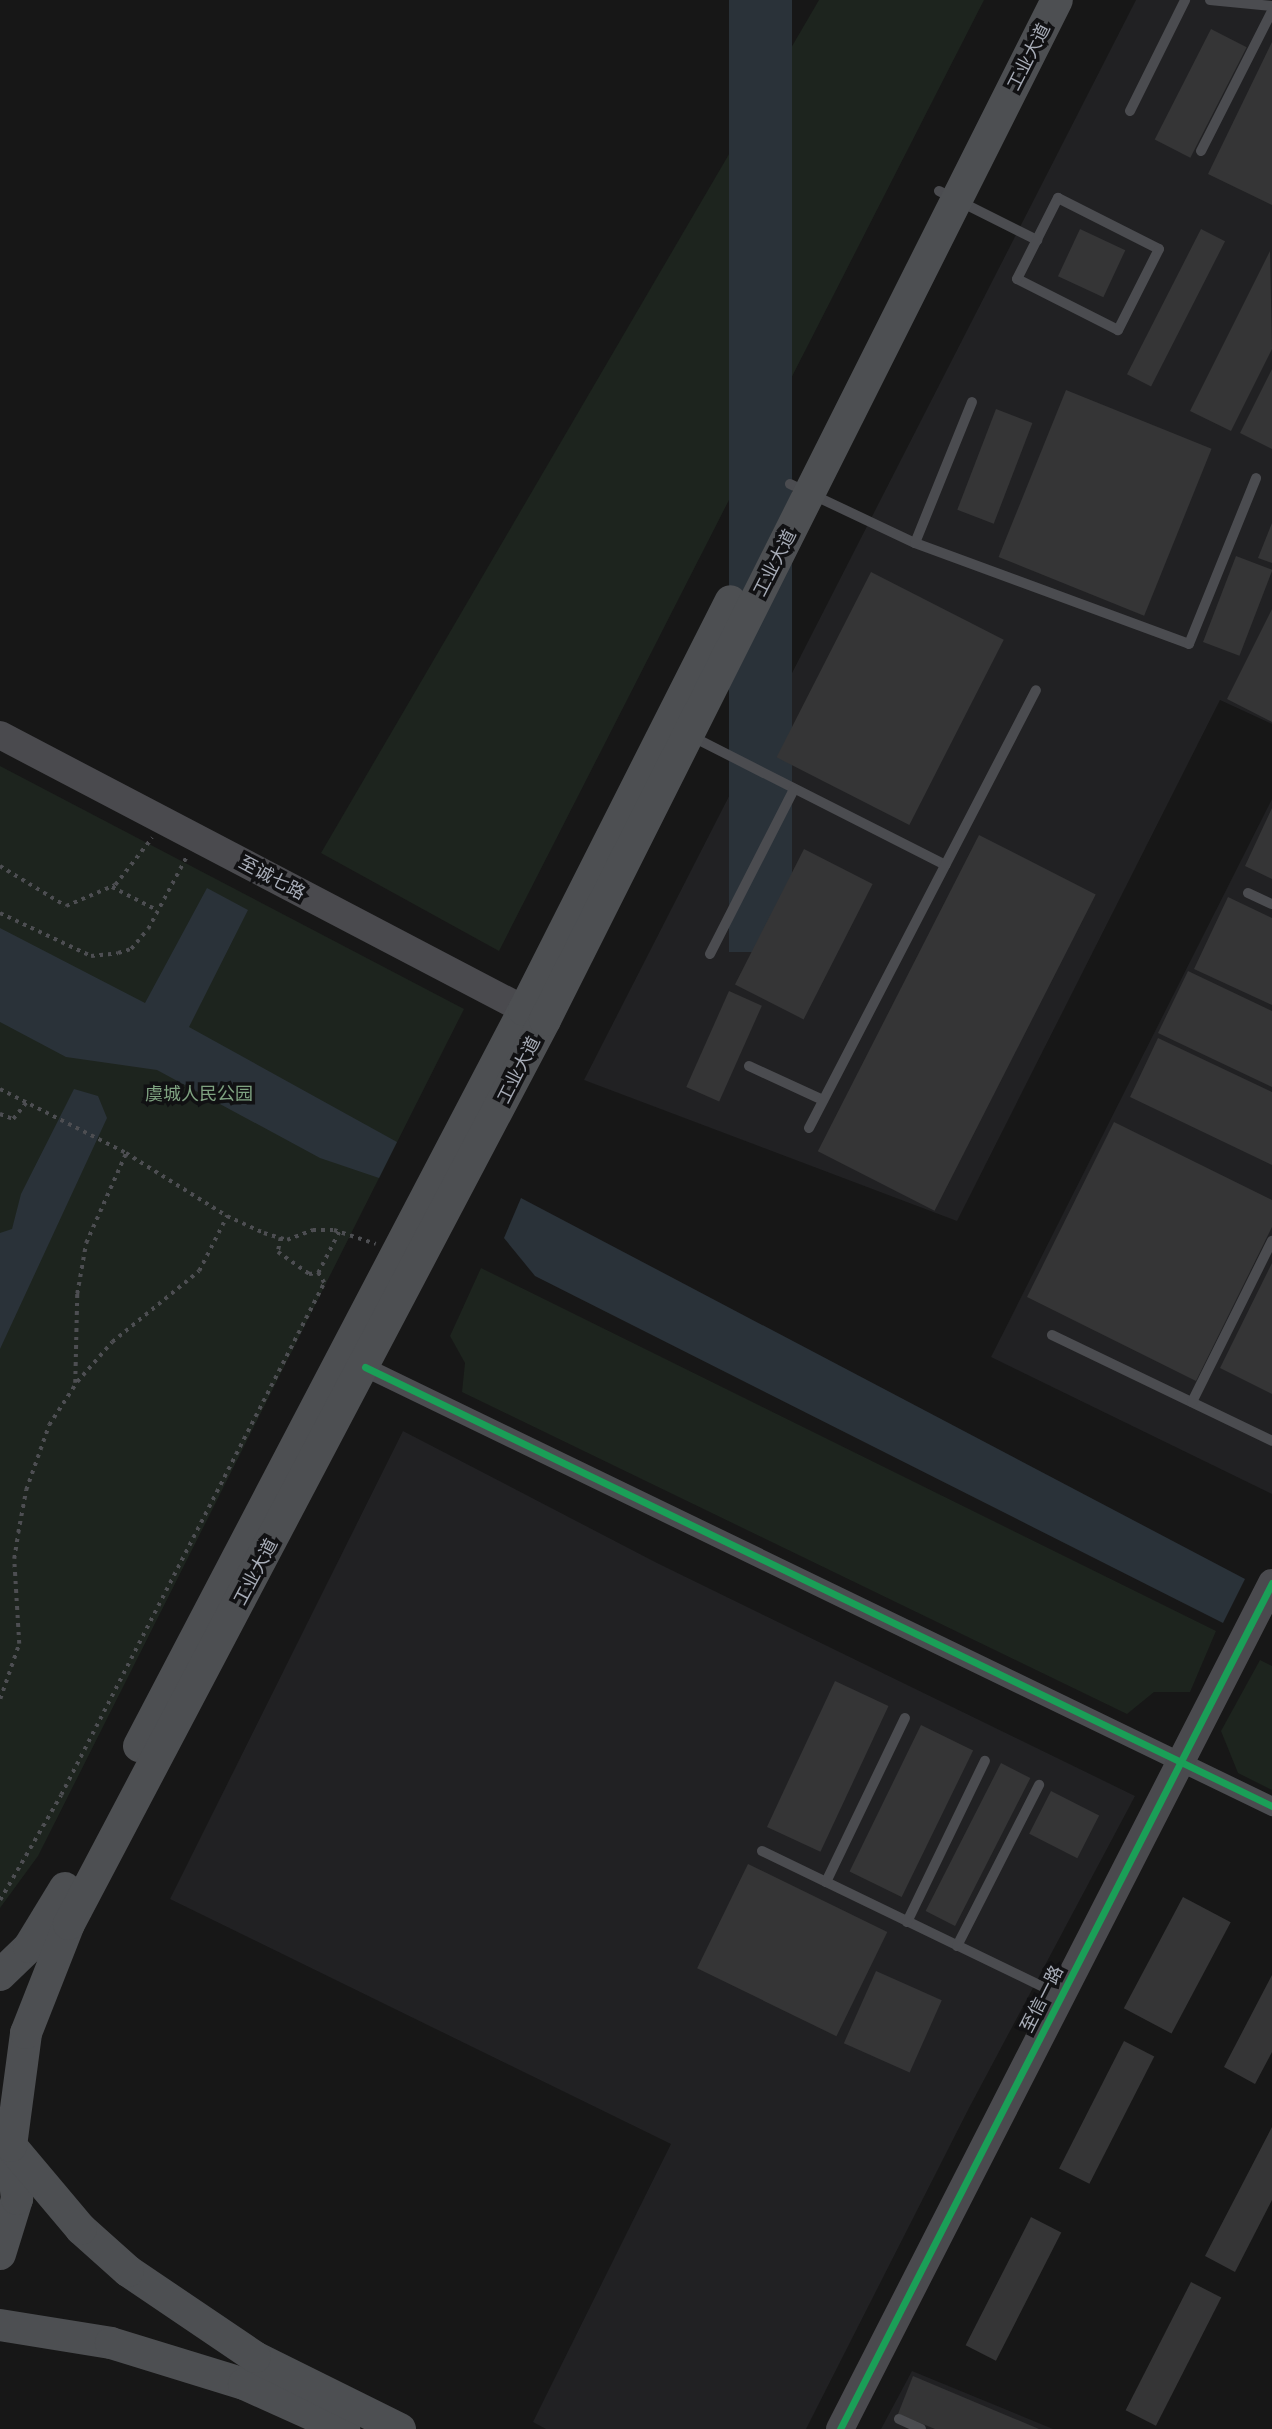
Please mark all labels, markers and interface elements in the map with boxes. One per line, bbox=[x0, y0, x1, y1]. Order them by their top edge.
street label: 工业大道 bbox=[1003, 20, 1055, 94]
street label: 工业大道 bbox=[749, 526, 801, 600]
street label: 至诚七路 bbox=[235, 852, 309, 904]
street label: 工业大道 bbox=[493, 1033, 545, 1107]
park label: 虞城人民公园 bbox=[145, 1083, 253, 1105]
street label: 工业大道 bbox=[230, 1535, 282, 1609]
street label: 至信一路 bbox=[1016, 1962, 1068, 2036]

